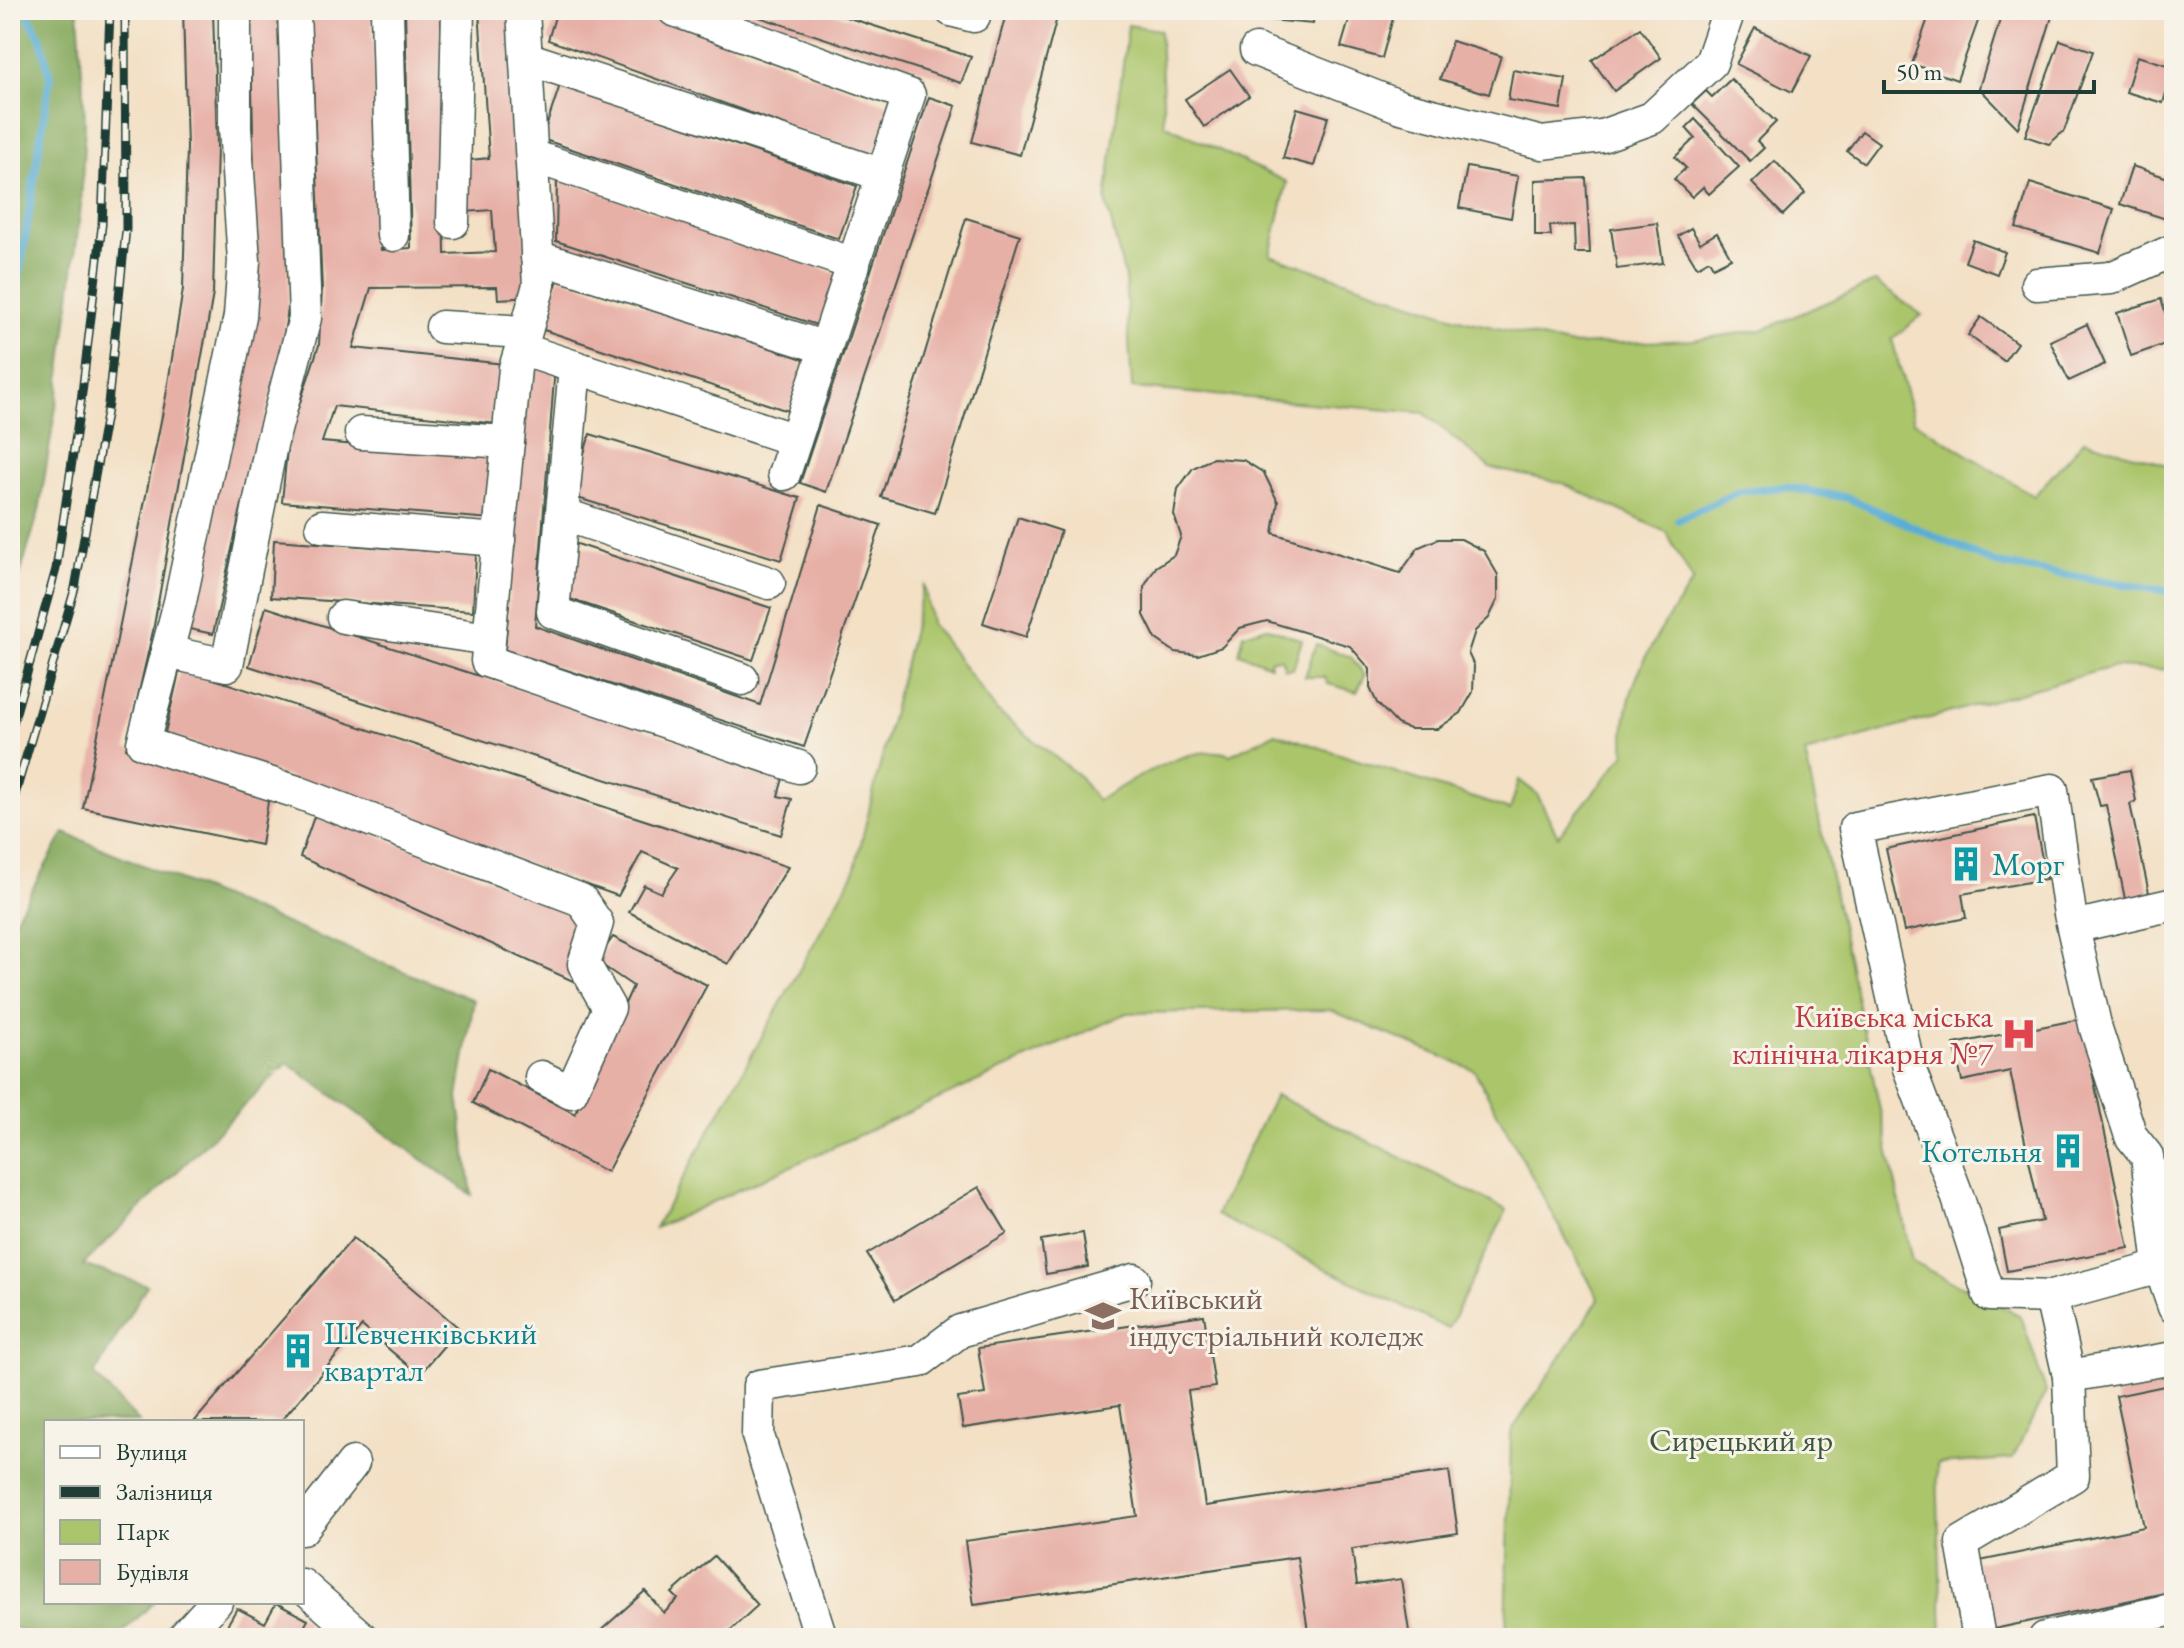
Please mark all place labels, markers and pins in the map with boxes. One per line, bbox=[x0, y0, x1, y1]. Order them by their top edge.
place label: Морг bbox=[1992, 843, 2065, 885]
building icon: Морг bbox=[1947, 845, 1985, 883]
place label: Київська міська клінічна лікарня №7 bbox=[1732, 995, 1994, 1074]
hospital icon: Київська міська клінічна лікарня №7 bbox=[2000, 1015, 2038, 1053]
place label: Котельня bbox=[1921, 1130, 2042, 1172]
building icon: Котельня bbox=[2049, 1132, 2087, 1170]
place label: Київський індустріальний коледж bbox=[1129, 1277, 1424, 1356]
school or university icon: Київський індустріальний коледж bbox=[1084, 1297, 1122, 1335]
place label: Шевченківський квартал bbox=[324, 1312, 537, 1391]
building icon: Шевченківський квартал bbox=[279, 1332, 317, 1370]

